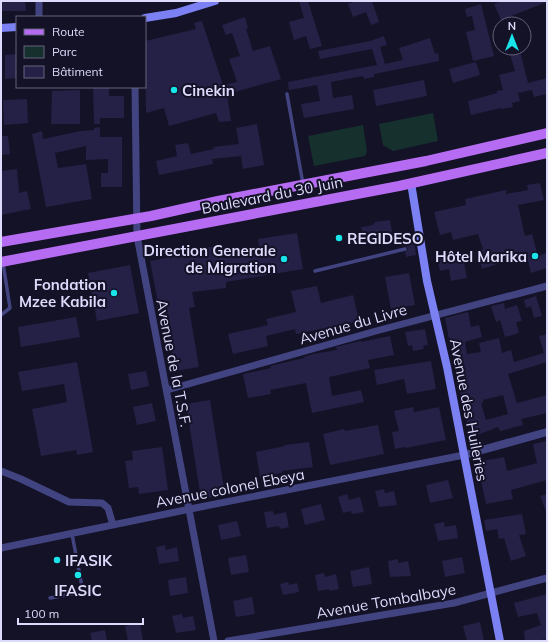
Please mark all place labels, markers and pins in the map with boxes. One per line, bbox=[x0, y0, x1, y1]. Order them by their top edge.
place label: Cinekin bbox=[182, 81, 235, 100]
marker: Cinekin bbox=[169, 85, 179, 95]
place label: REGIDESO bbox=[347, 229, 424, 248]
marker: REGIDESO bbox=[334, 233, 344, 243]
place label: Direction Generale de Migration bbox=[144, 241, 276, 277]
place label: Hôtel Marika bbox=[435, 247, 527, 266]
marker: Hôtel Marika bbox=[530, 251, 540, 261]
marker: Direction Generale de Migration bbox=[279, 254, 289, 264]
place label: Fondation Mzee Kabila bbox=[19, 275, 106, 311]
marker: Fondation Mzee Kabila bbox=[109, 288, 119, 298]
place label: IFASIK bbox=[65, 551, 113, 570]
marker: IFASIK bbox=[52, 555, 62, 565]
marker: IFASIC bbox=[73, 570, 83, 580]
place label: IFASIC bbox=[54, 581, 102, 600]

